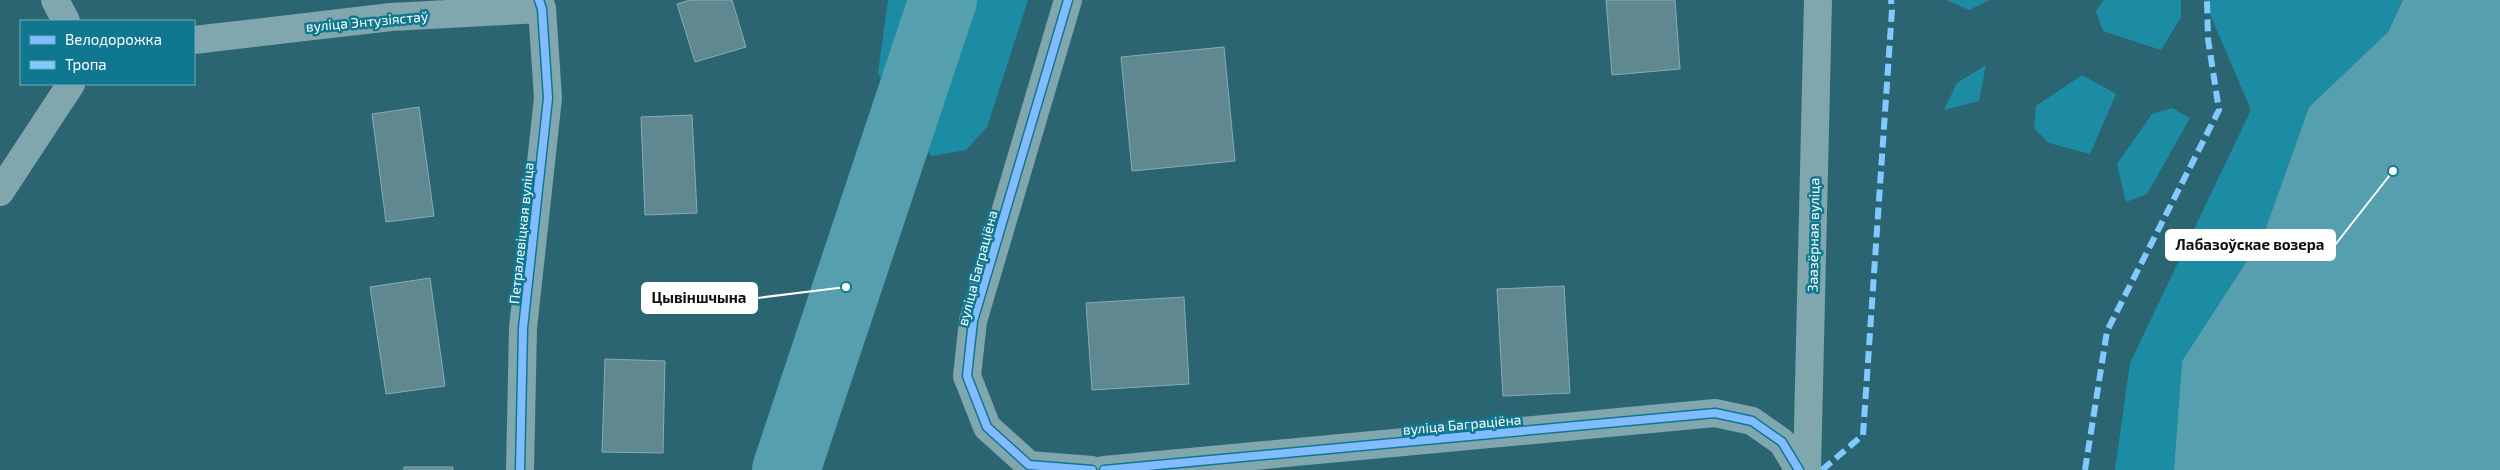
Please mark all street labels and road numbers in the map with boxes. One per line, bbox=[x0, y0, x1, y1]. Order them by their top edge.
street label: вуліца Энтузіястаў bbox=[305, 7, 429, 35]
street label: Петралевіцкая вуліца bbox=[505, 161, 537, 305]
street label: Заазёрная вуліца bbox=[1804, 178, 1822, 292]
street label: вуліца Баграціёна bbox=[953, 208, 1001, 328]
street label: вуліца Баграціёна bbox=[1402, 410, 1522, 438]

